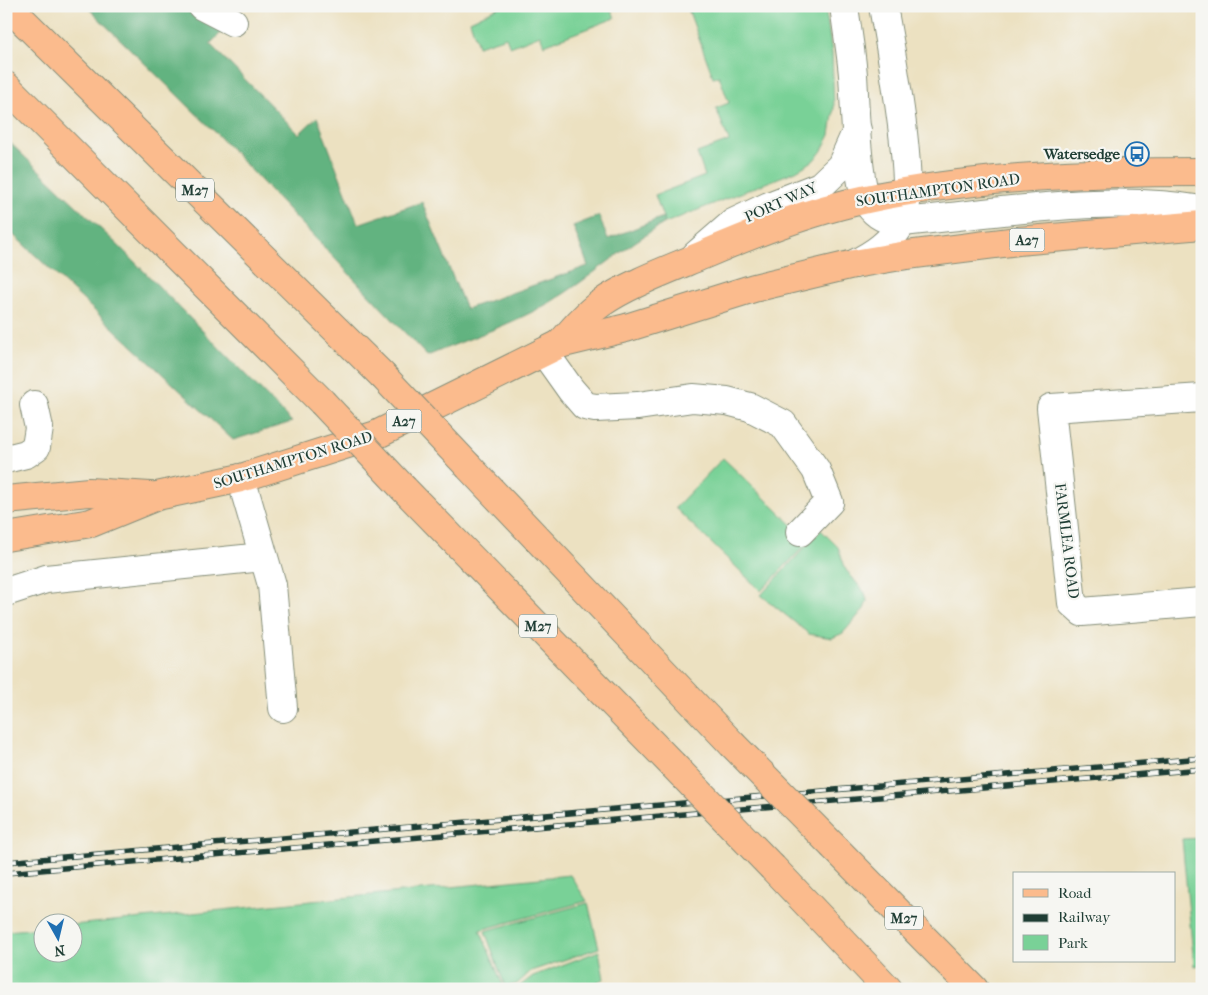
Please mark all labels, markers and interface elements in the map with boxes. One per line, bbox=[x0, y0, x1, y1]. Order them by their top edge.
bus stop icon: Watersedge bbox=[1124, 141, 1150, 167]
place label: Watersedge bbox=[1043, 145, 1121, 163]
street label: SOUTHAMPTON ROAD bbox=[855, 170, 1021, 210]
road number: M27 bbox=[176, 178, 214, 202]
street label: PORT WAY bbox=[742, 178, 821, 226]
road number: A27 bbox=[1010, 228, 1044, 252]
road number: A27 bbox=[386, 410, 422, 432]
street label: SOUTHAMPTON ROAD bbox=[211, 427, 375, 493]
street label: FARMLEA ROAD bbox=[1051, 482, 1083, 600]
road number: M27 bbox=[519, 614, 557, 638]
legend bbox=[1013, 872, 1176, 962]
text: Road bbox=[1058, 884, 1092, 902]
road number: M27 bbox=[885, 906, 923, 930]
text: Railway bbox=[1058, 908, 1111, 926]
north arrow bbox=[32, 912, 82, 962]
text: Park bbox=[1058, 934, 1088, 952]
text: N bbox=[53, 941, 66, 960]

